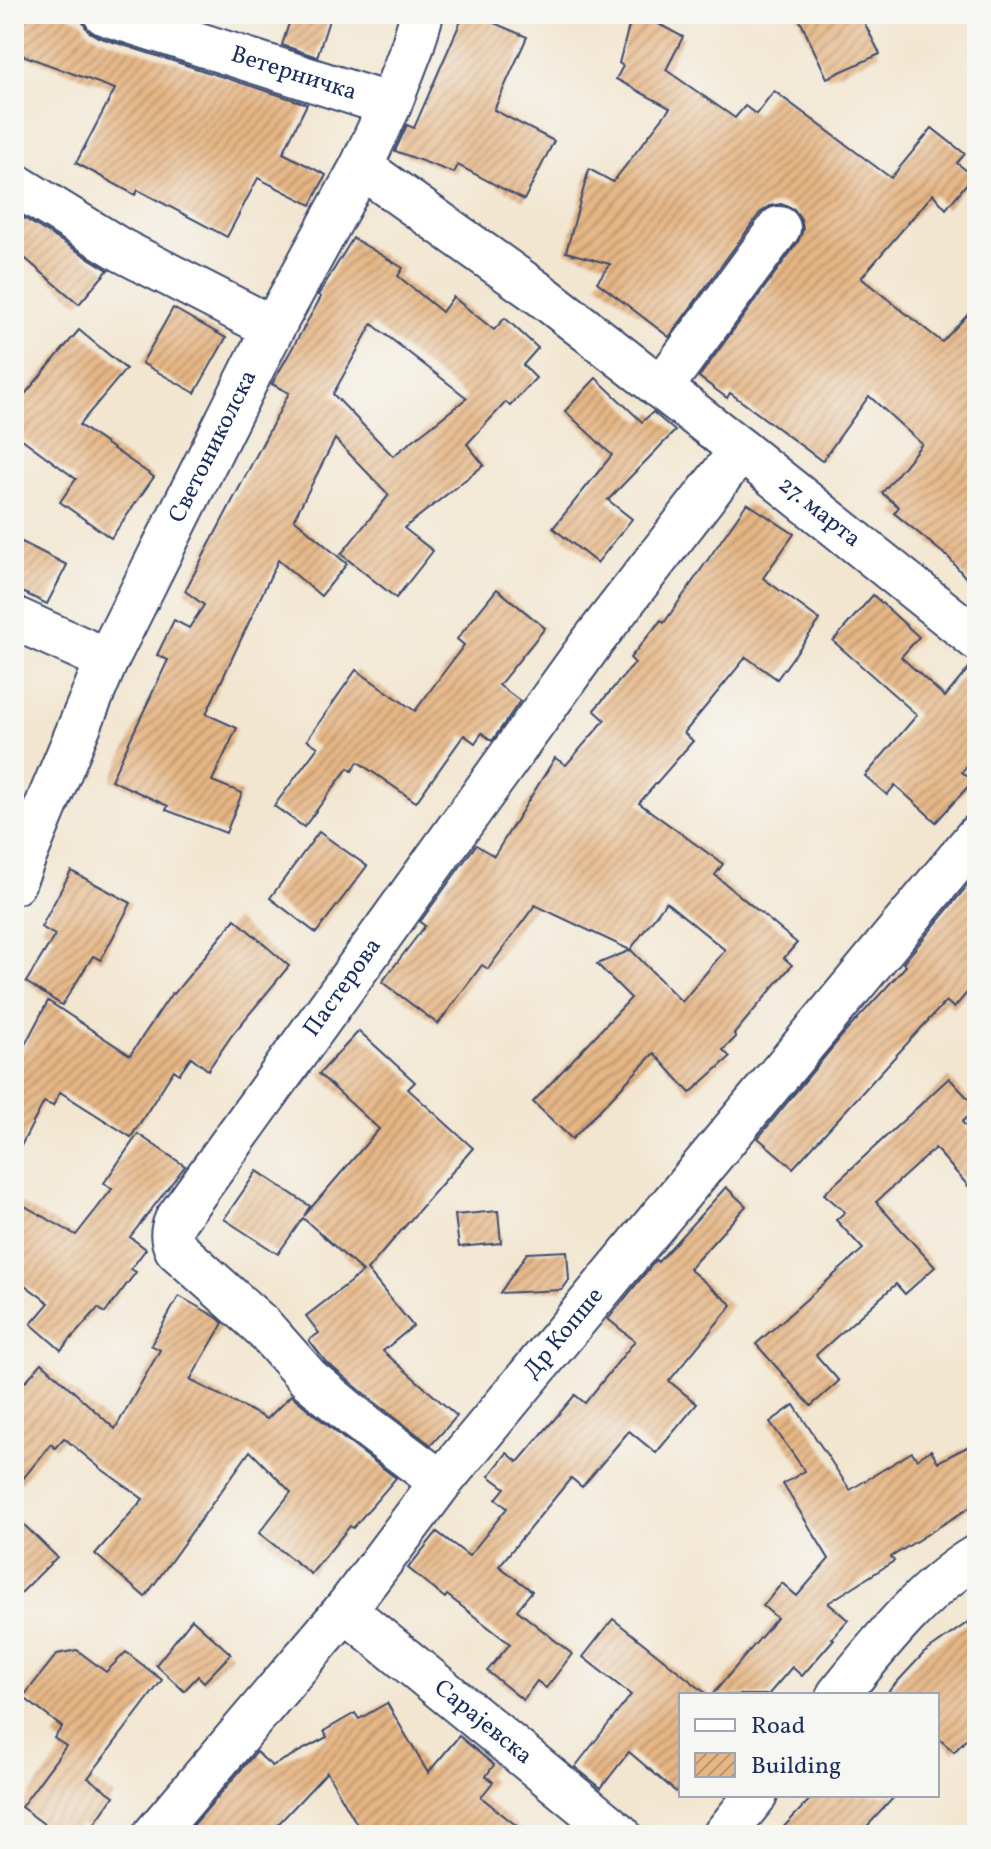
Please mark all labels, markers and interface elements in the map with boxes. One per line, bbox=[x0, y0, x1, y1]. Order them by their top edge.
street label: Ветерничка bbox=[226, 38, 361, 110]
street label: Светониколска bbox=[161, 364, 266, 529]
street label: 27. марта bbox=[771, 469, 868, 556]
street label: Пастерова bbox=[296, 931, 391, 1044]
street label: Др Копше bbox=[516, 1281, 612, 1387]
street label: Сарајевска bbox=[426, 1672, 539, 1773]
legend bbox=[679, 1693, 939, 1797]
text: Road bbox=[751, 1710, 805, 1744]
text: Building bbox=[751, 1750, 841, 1784]

